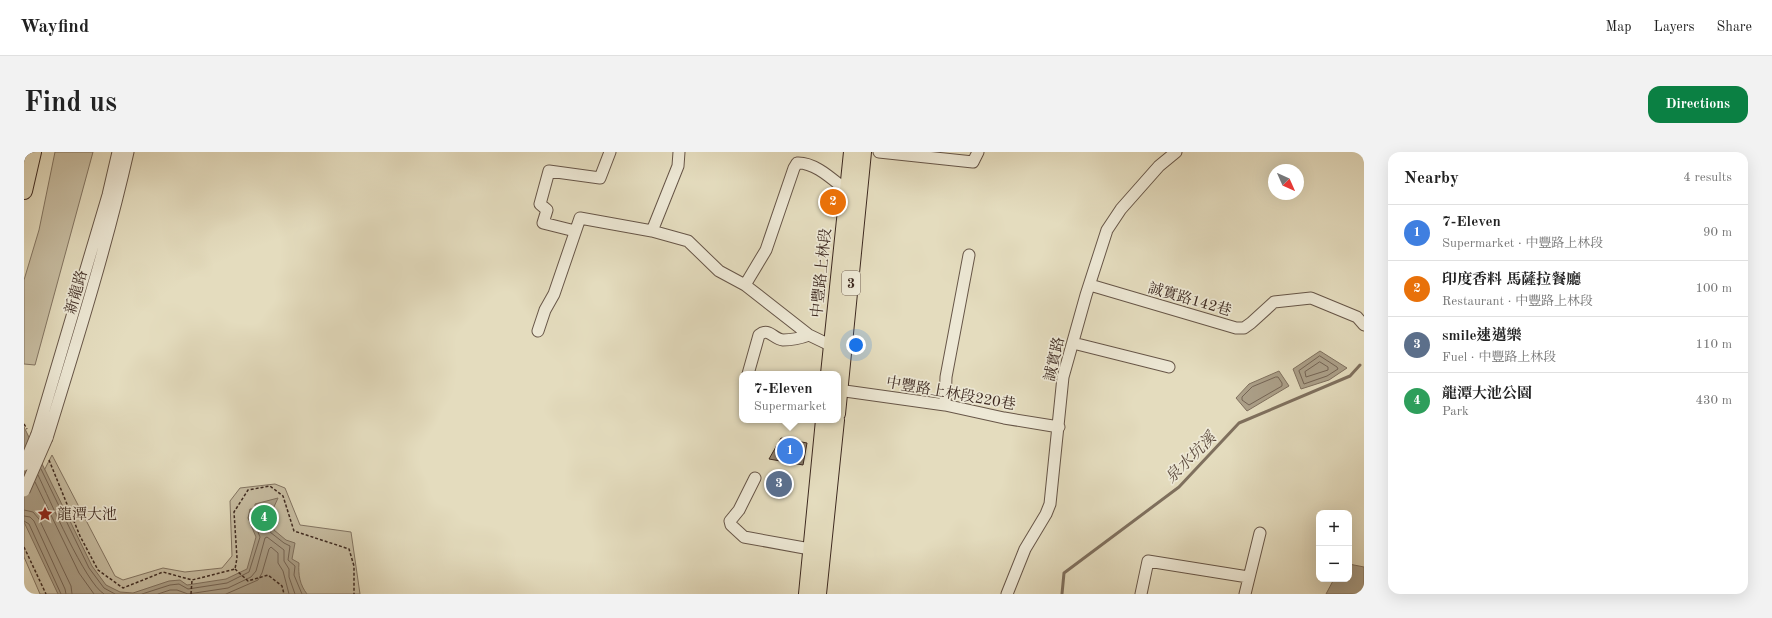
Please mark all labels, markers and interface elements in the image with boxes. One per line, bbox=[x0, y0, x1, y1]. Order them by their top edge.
text: Wayfind bbox=[20, 18, 89, 37]
text: Map bbox=[1606, 20, 1632, 34]
text: Layers bbox=[1654, 20, 1695, 34]
text: Share bbox=[1717, 20, 1752, 34]
button: Directions bbox=[1648, 86, 1748, 123]
text: Find us bbox=[24, 90, 117, 118]
north arrow bbox=[1268, 164, 1304, 200]
text: Nearby bbox=[1404, 170, 1459, 187]
text: 4 results bbox=[1683, 171, 1732, 184]
pin: 2 bbox=[820, 187, 846, 217]
text: 7-Eleven bbox=[1442, 215, 1501, 230]
text: 1 bbox=[1413, 226, 1421, 239]
text: 90 m bbox=[1703, 226, 1732, 239]
street label: 中豐路上林段 bbox=[808, 227, 835, 319]
text: Supermarket · 中豐路上林段 bbox=[1442, 237, 1603, 250]
street label: 新龍路 bbox=[62, 268, 91, 316]
road number: 3 bbox=[842, 271, 860, 295]
text: 印度香料 馬薩拉餐廳 bbox=[1442, 273, 1581, 288]
street label: 誠實路142巷 bbox=[1146, 279, 1234, 320]
text: 2 bbox=[1413, 282, 1421, 295]
text: 100 m bbox=[1695, 282, 1732, 295]
text: Restaurant · 中豐路上林段 bbox=[1442, 295, 1593, 308]
text: smile速邁樂 bbox=[1442, 329, 1522, 344]
your location bbox=[846, 335, 866, 355]
street label: 誠實路 bbox=[1041, 335, 1068, 383]
text: 3 bbox=[1413, 338, 1421, 351]
text: 110 m bbox=[1695, 338, 1732, 351]
text: Fuel · 中豐路上林段 bbox=[1442, 351, 1556, 364]
popup bbox=[739, 371, 841, 423]
street label: 中豐路上林段220巷 bbox=[885, 374, 1017, 413]
text: 7-Eleven bbox=[754, 382, 813, 397]
text: 龍潭大池公園 bbox=[1442, 387, 1532, 402]
text: 4 bbox=[1413, 394, 1421, 407]
text: 430 m bbox=[1695, 394, 1732, 407]
text: Supermarket bbox=[754, 400, 826, 413]
text: Park bbox=[1442, 405, 1469, 418]
water label: 泉水坑溪 bbox=[1162, 427, 1221, 487]
pin: 1 bbox=[777, 436, 803, 466]
pin: 3 bbox=[766, 469, 792, 499]
pin: 4 bbox=[251, 503, 277, 533]
place icon: 龍潭大池 bbox=[36, 505, 54, 523]
place label: 龍潭大池 bbox=[57, 506, 117, 523]
map controls bbox=[1316, 510, 1352, 582]
button: + bbox=[1316, 510, 1352, 546]
button: − bbox=[1316, 546, 1352, 582]

